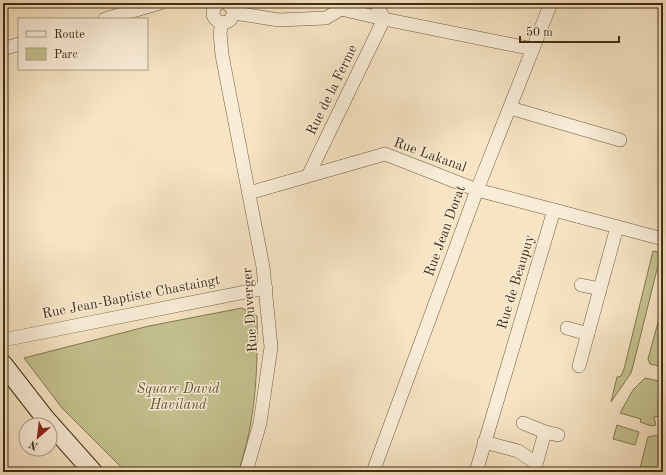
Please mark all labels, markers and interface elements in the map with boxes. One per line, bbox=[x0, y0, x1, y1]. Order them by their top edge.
legend bbox=[18, 18, 148, 70]
scale bar bbox=[520, 18, 619, 44]
text: 50 m bbox=[526, 26, 553, 39]
text: Route bbox=[54, 29, 85, 41]
street label: Rue de la Ferme bbox=[304, 43, 360, 137]
text: Parc bbox=[54, 49, 78, 61]
street label: Rue Lakanal bbox=[392, 135, 469, 175]
street label: Rue Jean Dorat bbox=[422, 184, 468, 278]
street label: Rue de Beaupuy bbox=[495, 232, 537, 331]
street label: Rue Duverger bbox=[240, 267, 260, 353]
street label: Rue Jean-Baptiste Chastaingt bbox=[41, 273, 221, 321]
park label: Square David Haviland bbox=[137, 382, 220, 412]
north arrow bbox=[18, 417, 58, 457]
text: N bbox=[27, 437, 40, 451]

